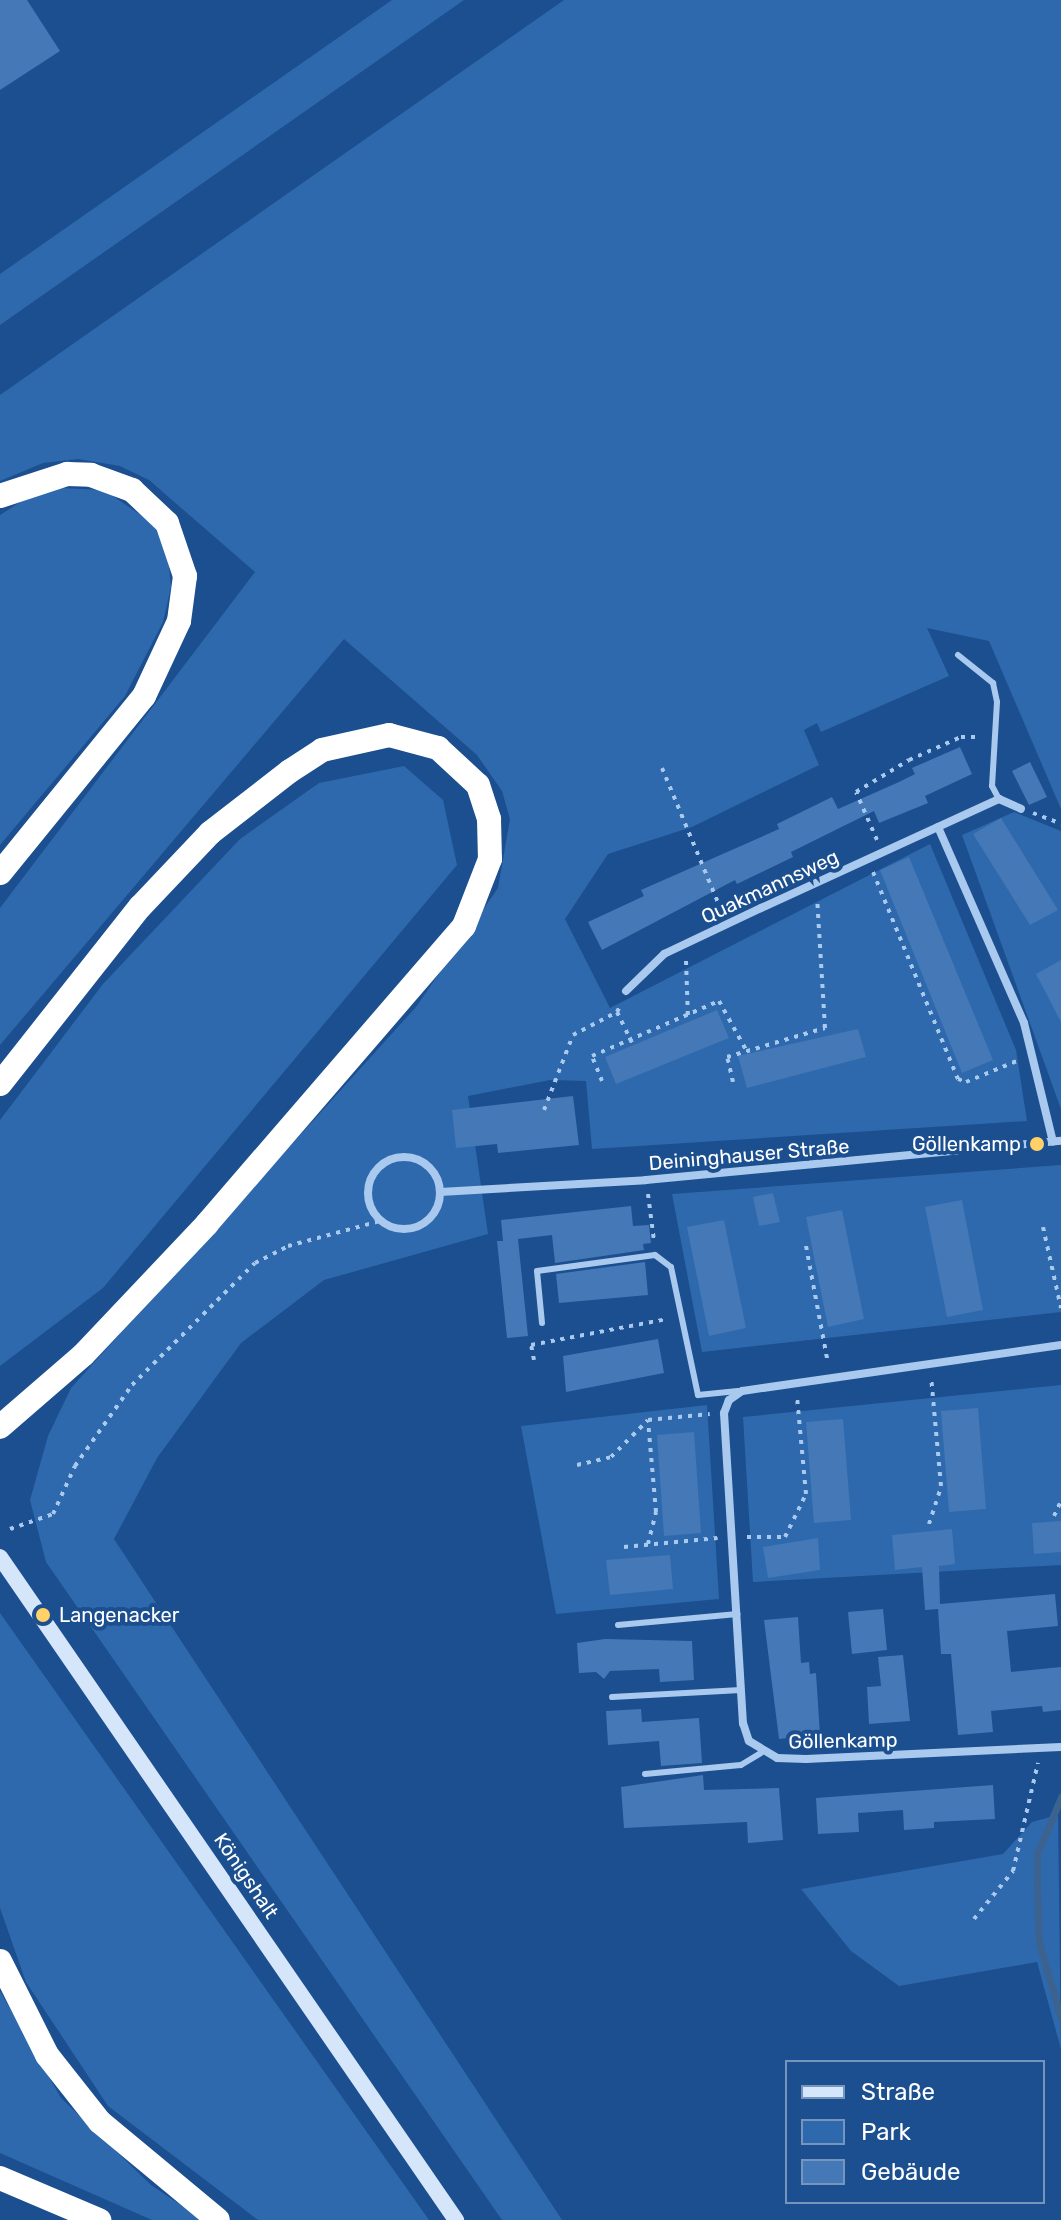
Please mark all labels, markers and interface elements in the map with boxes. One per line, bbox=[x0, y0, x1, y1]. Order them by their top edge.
street label: Quakmannsweg bbox=[697, 845, 843, 929]
place label: Göllenkamp bbox=[912, 1132, 1021, 1156]
street label: Deininghauser Straße bbox=[647, 1134, 851, 1176]
marker: Göllenkamp bbox=[1028, 1135, 1046, 1153]
place label: Langenacker bbox=[59, 1603, 179, 1627]
marker: Langenacker bbox=[34, 1606, 52, 1624]
street label: Göllenkamp bbox=[788, 1728, 898, 1754]
street label: Königshalt bbox=[209, 1829, 283, 1923]
legend bbox=[785, 2060, 1045, 2204]
text: Straße bbox=[861, 2078, 935, 2106]
text: Park bbox=[861, 2118, 911, 2146]
text: Gebäude bbox=[861, 2158, 960, 2186]

